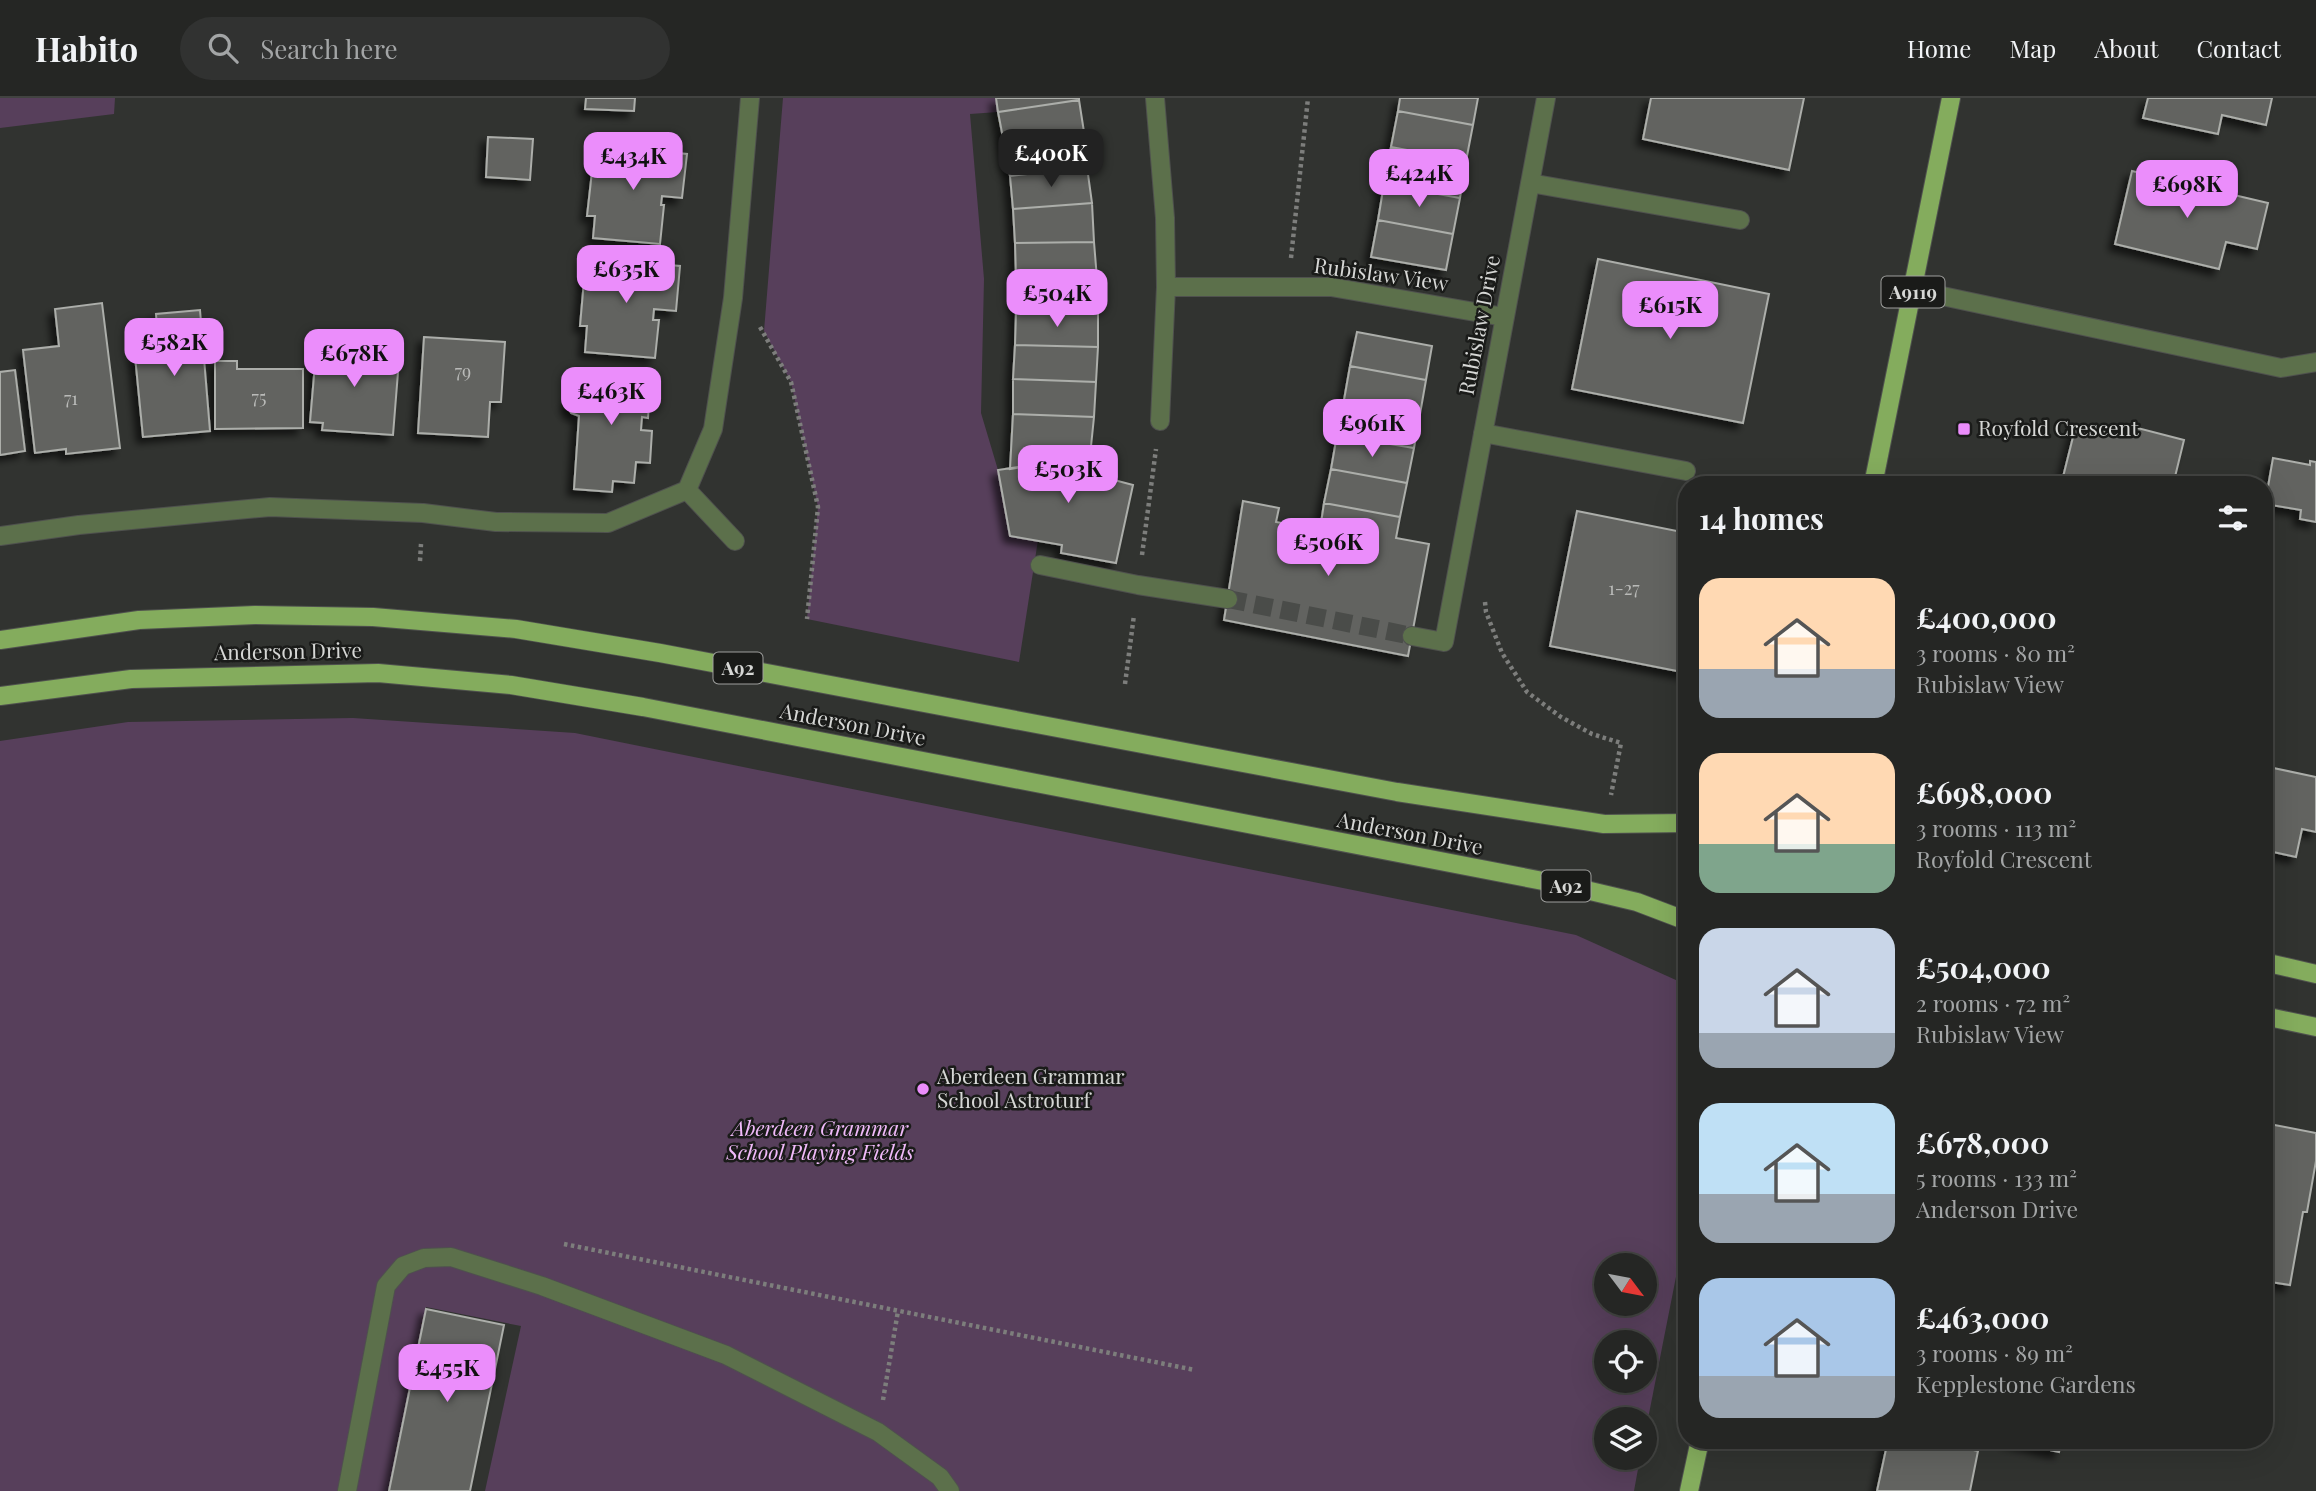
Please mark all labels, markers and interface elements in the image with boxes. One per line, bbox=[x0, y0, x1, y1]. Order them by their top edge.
search box bbox=[180, 17, 670, 80]
text: Habito bbox=[35, 26, 138, 70]
icon: search bbox=[204, 29, 242, 67]
text: Search here bbox=[260, 31, 398, 66]
text: Home bbox=[1907, 32, 1971, 64]
text: Map bbox=[2009, 32, 2056, 64]
text: About bbox=[2094, 32, 2158, 64]
text: Contact bbox=[2196, 32, 2281, 64]
pin: £400K bbox=[1002, 130, 1100, 189]
pin: £434K bbox=[584, 132, 682, 192]
text: £400K bbox=[1014, 136, 1088, 167]
text: £434K bbox=[600, 139, 666, 170]
pin: £424K bbox=[1370, 150, 1468, 209]
text: £424K bbox=[1385, 156, 1453, 187]
pin: £698K bbox=[2138, 160, 2236, 220]
text: £698K bbox=[2152, 167, 2222, 198]
pin: £635K bbox=[577, 246, 675, 305]
street label: Rubislaw View bbox=[1312, 250, 1451, 296]
text: £635K bbox=[593, 252, 659, 283]
street label: Rubislaw Drive bbox=[1451, 252, 1505, 397]
pin: £504K bbox=[1008, 270, 1106, 329]
text: £504K bbox=[1023, 276, 1091, 307]
road number: A9119 bbox=[1882, 276, 1944, 308]
pin: £615K bbox=[1621, 282, 1719, 341]
text: £615K bbox=[1638, 288, 1702, 319]
pin: £582K bbox=[125, 318, 223, 378]
text: £582K bbox=[140, 325, 208, 356]
pin: £678K bbox=[305, 330, 403, 389]
text: £678K bbox=[320, 336, 388, 367]
house number: 79 bbox=[455, 359, 471, 383]
pin: £463K bbox=[562, 368, 660, 427]
text: £463K bbox=[577, 374, 645, 405]
house number: 75 bbox=[252, 385, 266, 409]
house number: 71 bbox=[64, 386, 78, 410]
pin: £961K bbox=[1323, 400, 1421, 459]
text: £961K bbox=[1339, 406, 1405, 437]
place label: Royfold Crescent bbox=[1978, 413, 2139, 441]
marker: Royfold Crescent bbox=[1956, 421, 1972, 437]
pin: £503K bbox=[1019, 446, 1117, 505]
text: £503K bbox=[1034, 452, 1102, 483]
text: 14 homes bbox=[1699, 498, 1824, 538]
icon: filters bbox=[2214, 499, 2252, 537]
pin: £506K bbox=[1279, 518, 1377, 578]
text: £506K bbox=[1293, 525, 1363, 556]
house number: 1-27 bbox=[1608, 576, 1640, 600]
text: £400,000 bbox=[1916, 597, 2057, 637]
icon: home bbox=[1755, 606, 1839, 690]
street label: Anderson Drive bbox=[213, 635, 362, 665]
text: 3 rooms · 80 m² bbox=[1916, 637, 2075, 668]
road number: A92 bbox=[714, 652, 762, 684]
text: Rubislaw View bbox=[1916, 668, 2064, 699]
street label: Anderson Drive bbox=[777, 695, 929, 751]
text: £698,000 bbox=[1916, 772, 2052, 812]
icon: home bbox=[1755, 781, 1839, 865]
street label: Anderson Drive bbox=[1334, 804, 1486, 860]
text: 3 rooms · 113 m² bbox=[1916, 812, 2076, 843]
text: Royfold Crescent bbox=[1916, 843, 2092, 874]
road number: A92 bbox=[1542, 870, 1590, 902]
text: £504,000 bbox=[1916, 947, 2051, 987]
icon: home bbox=[1755, 956, 1839, 1040]
text: 2 rooms · 72 m² bbox=[1916, 987, 2070, 1018]
text: Rubislaw View bbox=[1916, 1018, 2064, 1049]
place label: Aberdeen Grammar School Astroturf bbox=[936, 1061, 1125, 1113]
marker: Aberdeen Grammar School Astroturf bbox=[915, 1081, 931, 1097]
park label: Aberdeen Grammar School Playing Fields bbox=[725, 1113, 914, 1165]
text: £678,000 bbox=[1916, 1122, 2049, 1162]
icon: home bbox=[1755, 1131, 1839, 1215]
text: 5 rooms · 133 m² bbox=[1916, 1162, 2077, 1193]
text: Anderson Drive bbox=[1916, 1193, 2078, 1224]
north arrow bbox=[1594, 1253, 1657, 1316]
map controls bbox=[1594, 1253, 1657, 1470]
text: £463,000 bbox=[1916, 1297, 2049, 1337]
icon: home bbox=[1755, 1306, 1839, 1390]
button: locate bbox=[1594, 1330, 1657, 1393]
text: 3 rooms · 89 m² bbox=[1916, 1337, 2073, 1368]
pin: £455K bbox=[398, 1344, 496, 1404]
text: £455K bbox=[415, 1351, 479, 1382]
text: Kepplestone Gardens bbox=[1916, 1368, 2136, 1399]
button: layers bbox=[1594, 1407, 1657, 1470]

